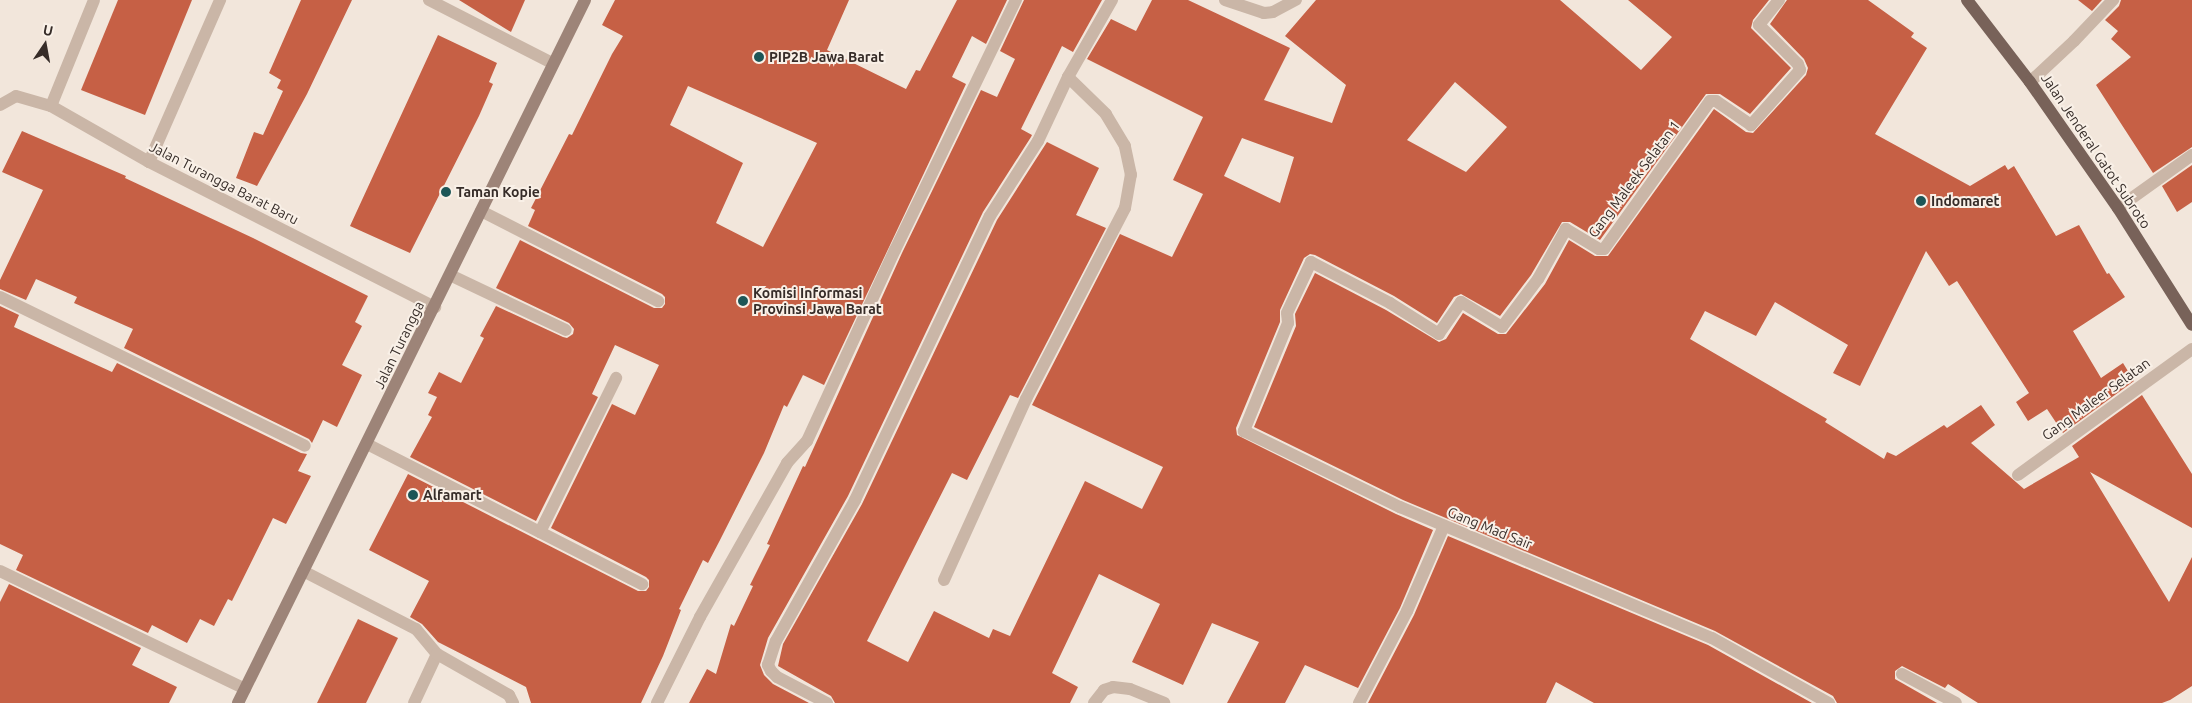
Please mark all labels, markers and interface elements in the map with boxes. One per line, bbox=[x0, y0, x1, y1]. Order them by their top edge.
north arrow bbox=[20, 20, 70, 70]
text: U bbox=[42, 21, 55, 39]
place label: PIP2B Jawa Barat bbox=[769, 49, 884, 65]
marker: PIP2B Jawa Barat bbox=[753, 51, 765, 63]
street label: Jalan Jenderal Gatot Subroto bbox=[2038, 70, 2154, 232]
street label: Gang Maleek Selatan 1 bbox=[1584, 117, 1684, 241]
street label: Jalan Turangga Barat Baru bbox=[147, 138, 301, 228]
place label: Taman Kopie bbox=[456, 184, 540, 200]
marker: Taman Kopie bbox=[440, 186, 452, 198]
place label: Indomaret bbox=[1931, 193, 2000, 209]
marker: Indomaret bbox=[1915, 195, 1927, 207]
place label: Komisi Informasi Provinsi Jawa Barat bbox=[753, 285, 882, 318]
marker: Komisi Informasi Provinsi Jawa Barat bbox=[737, 295, 749, 307]
street label: Jalan Turangga bbox=[371, 298, 427, 392]
street label: Gang Maleer Selatan bbox=[2039, 354, 2153, 444]
place label: Alfamart bbox=[423, 487, 482, 503]
marker: Alfamart bbox=[407, 489, 419, 501]
street label: Gang Mad Sair bbox=[1445, 503, 1535, 553]

